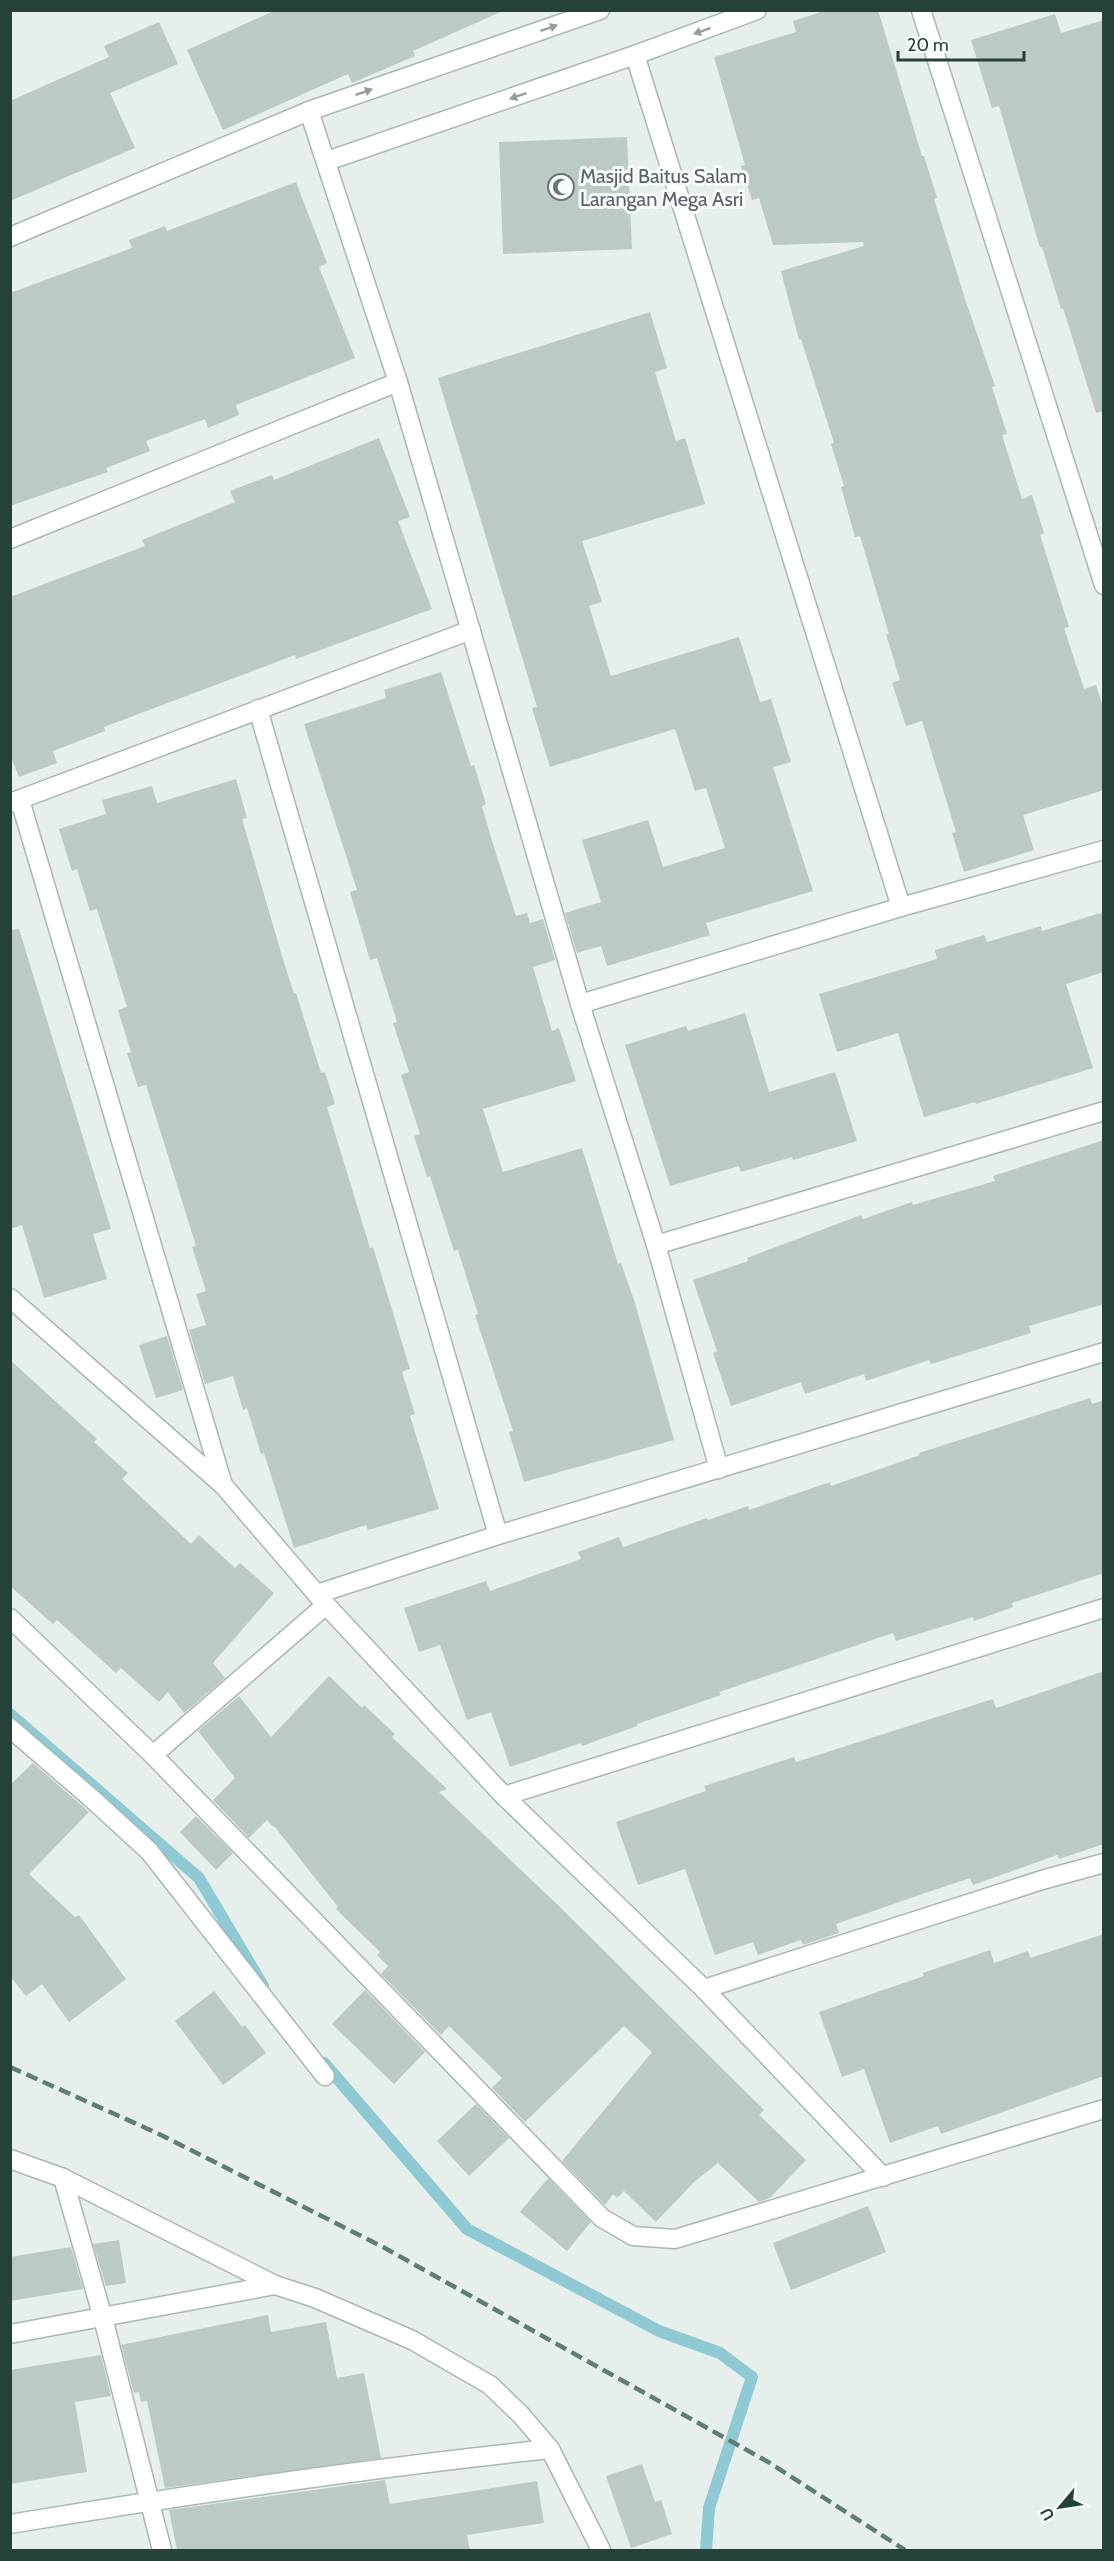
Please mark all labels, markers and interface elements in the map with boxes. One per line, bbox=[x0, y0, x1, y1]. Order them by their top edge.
one-way arrow bbox=[540, 23, 558, 33]
scale bar bbox=[898, 24, 1024, 62]
one-way arrow bbox=[693, 26, 711, 36]
text: 20 m bbox=[907, 34, 949, 56]
one-way arrow bbox=[355, 87, 373, 97]
one-way arrow bbox=[509, 91, 527, 101]
place label: Masjid Baitus Salam Larangan Mega Asri bbox=[580, 164, 747, 211]
mosque icon: Masjid Baitus Salam Larangan Mega Asri bbox=[546, 172, 576, 202]
north arrow bbox=[1030, 2477, 1090, 2537]
text: U bbox=[1036, 2504, 1058, 2524]

